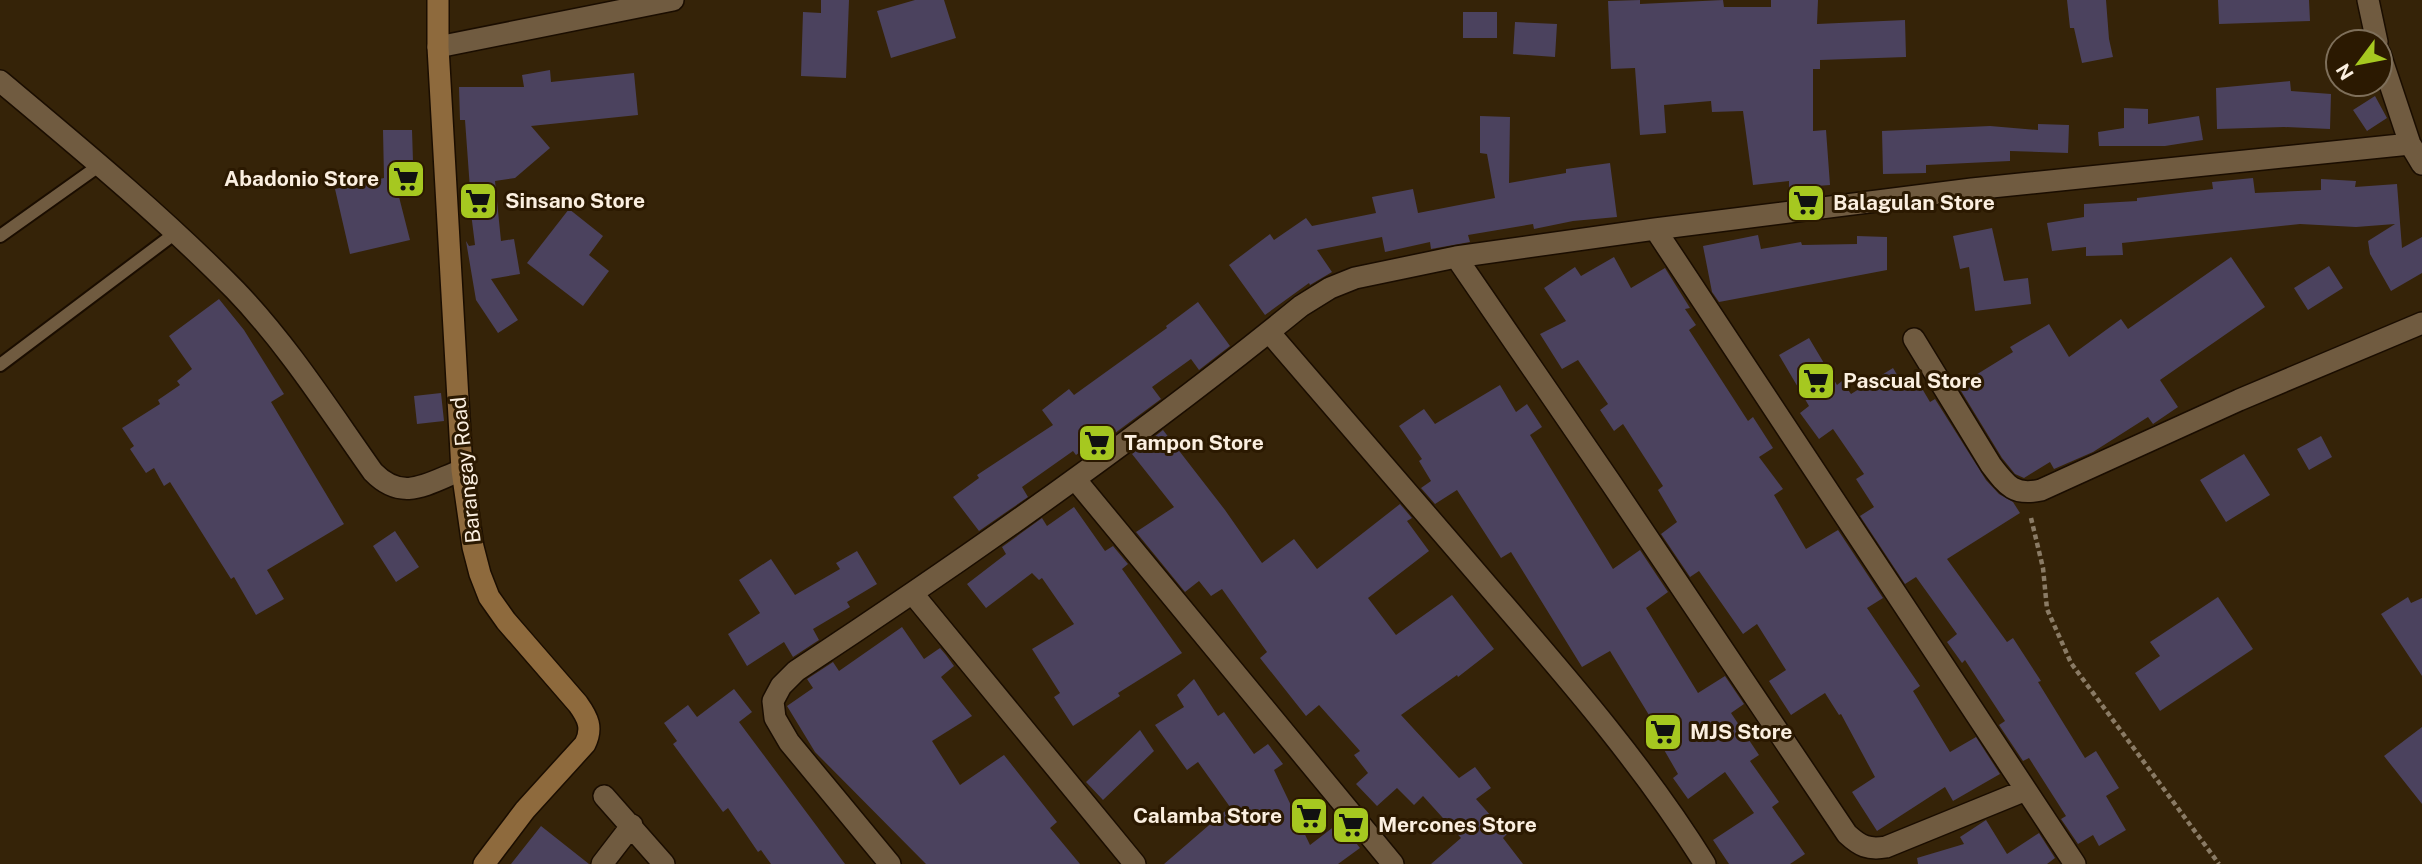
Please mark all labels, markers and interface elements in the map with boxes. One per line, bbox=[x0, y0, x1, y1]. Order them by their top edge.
north arrow bbox=[2324, 28, 2394, 98]
text: N bbox=[2331, 60, 2358, 84]
supermarket icon: Abadonio Store bbox=[385, 158, 427, 200]
place label: Abadonio Store bbox=[224, 166, 379, 191]
supermarket icon: Sinsano Store bbox=[457, 180, 499, 222]
supermarket icon: Balagulan Store bbox=[1785, 182, 1827, 224]
place label: Sinsano Store bbox=[505, 188, 645, 213]
place label: Balagulan Store bbox=[1833, 190, 1995, 215]
supermarket icon: Pascual Store bbox=[1795, 360, 1837, 402]
place label: Pascual Store bbox=[1843, 368, 1982, 393]
street label: Barangay Road bbox=[445, 396, 486, 545]
supermarket icon: Tampon Store bbox=[1076, 422, 1118, 464]
place label: Tampon Store bbox=[1124, 430, 1264, 455]
supermarket icon: MJS Store bbox=[1642, 711, 1684, 753]
place label: MJS Store bbox=[1690, 719, 1792, 744]
supermarket icon: Calamba Store bbox=[1288, 795, 1330, 837]
place label: Calamba Store bbox=[1133, 803, 1282, 828]
supermarket icon: Mercones Store bbox=[1330, 804, 1372, 846]
place label: Mercones Store bbox=[1378, 812, 1537, 837]

